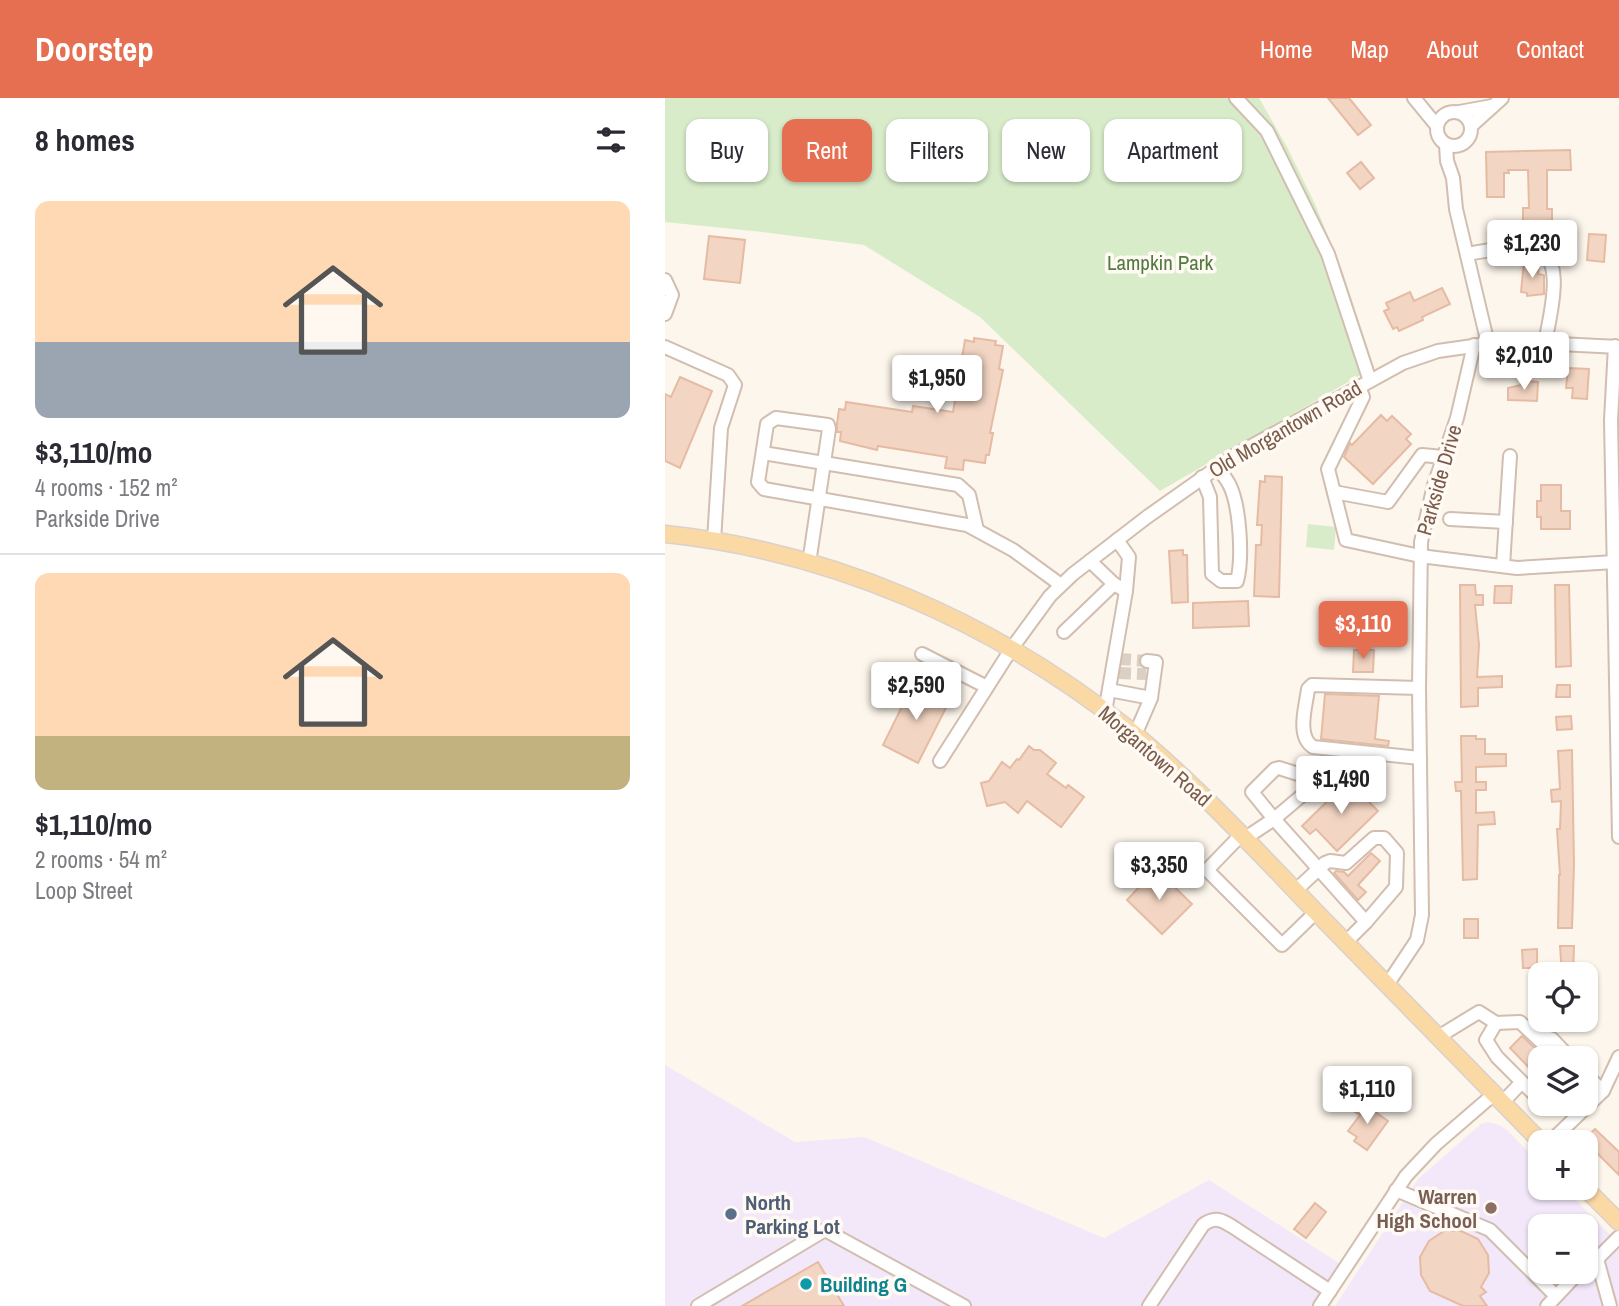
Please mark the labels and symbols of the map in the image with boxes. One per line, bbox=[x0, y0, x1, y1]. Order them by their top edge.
pin: $1,230 bbox=[1475, 220, 1589, 280]
park label: Lampkin Park bbox=[1107, 248, 1214, 277]
pin: $2,010 bbox=[1467, 332, 1581, 392]
pin: $1,950 bbox=[880, 356, 994, 415]
street label: Old Morgantown Road bbox=[1203, 373, 1367, 485]
street label: Parkside Drive bbox=[1409, 421, 1469, 539]
pin: $3,110 bbox=[1306, 602, 1420, 661]
pin: $2,590 bbox=[859, 662, 973, 722]
street label: Morgantown Road bbox=[1092, 699, 1218, 813]
pin: $1,490 bbox=[1284, 756, 1398, 816]
pin: $3,350 bbox=[1102, 842, 1216, 902]
pin: $1,110 bbox=[1310, 1066, 1424, 1126]
place label: Warren High School bbox=[1377, 1182, 1477, 1235]
place label: North Parking Lot bbox=[745, 1188, 840, 1241]
marker: Warren High School bbox=[1483, 1200, 1499, 1216]
marker: North Parking Lot bbox=[723, 1206, 739, 1222]
place label: Building G bbox=[820, 1270, 907, 1299]
marker: Building G bbox=[798, 1276, 814, 1292]

